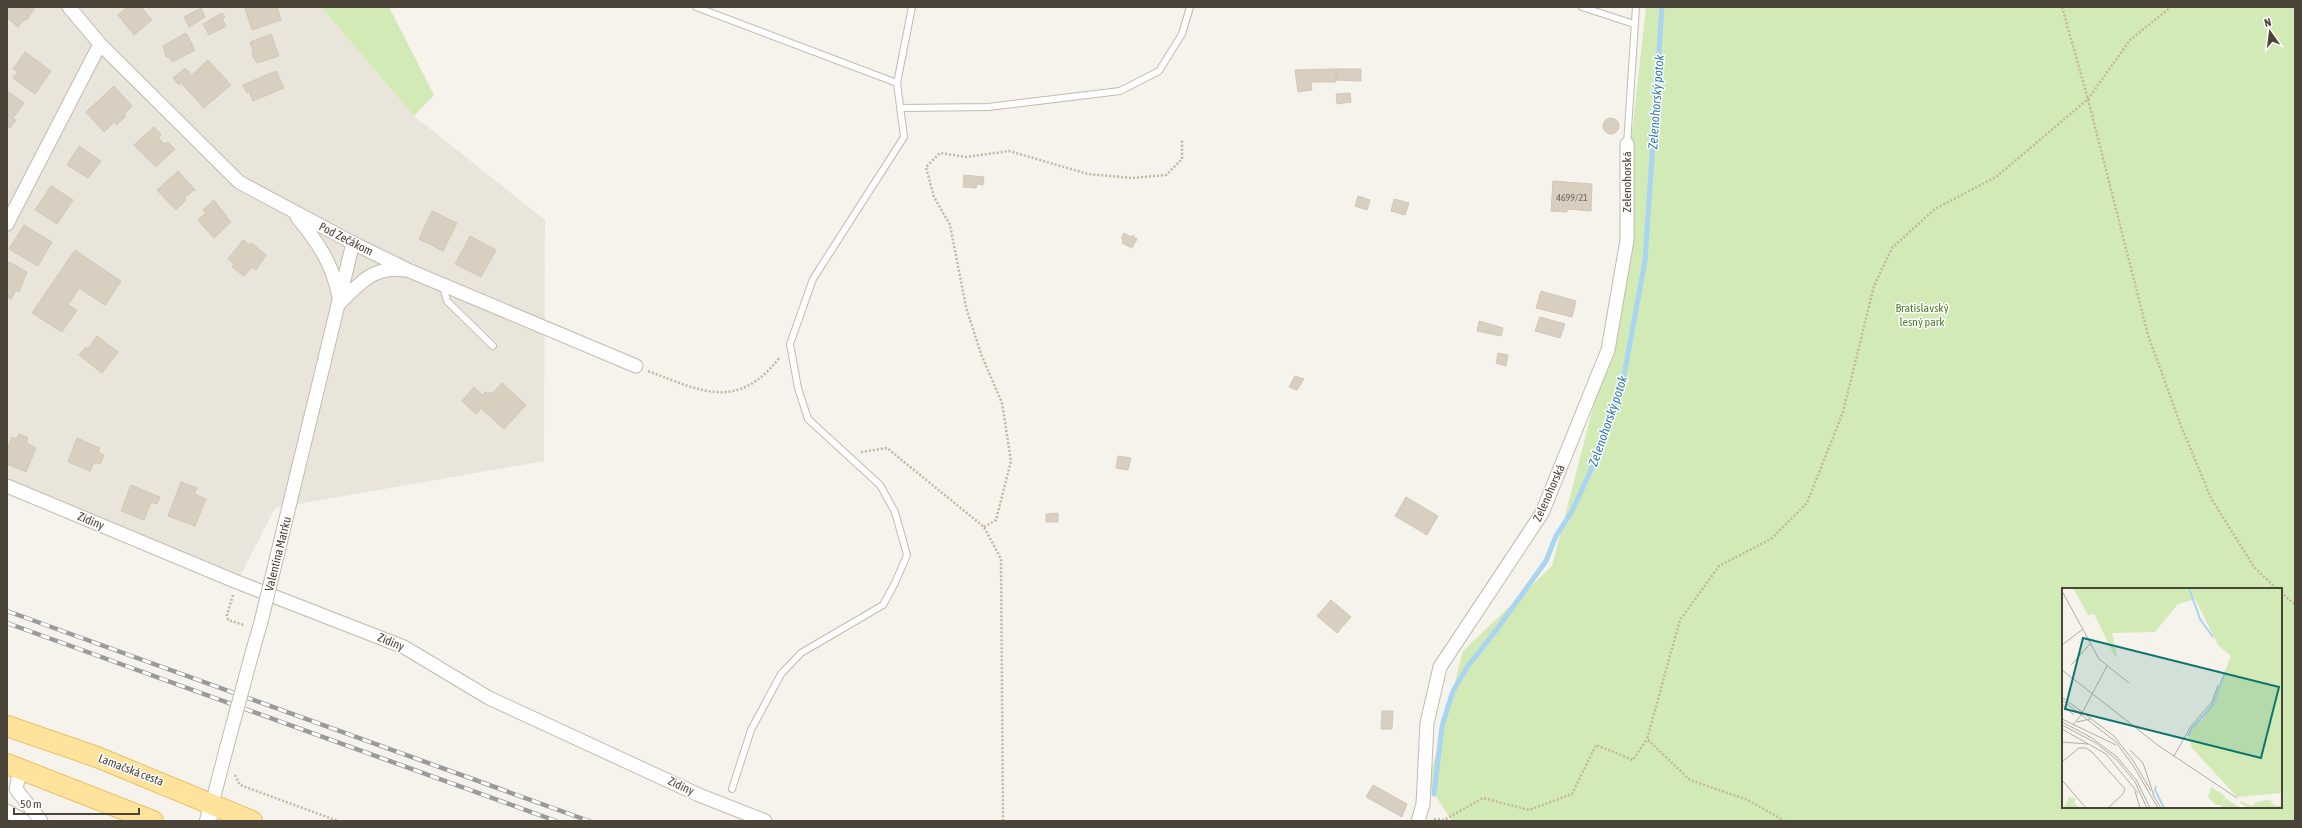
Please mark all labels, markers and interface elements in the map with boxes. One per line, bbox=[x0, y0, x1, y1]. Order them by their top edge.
north arrow bbox=[2250, 12, 2290, 52]
text: N bbox=[2263, 16, 2272, 29]
water label: Zelenohorský potok bbox=[1645, 54, 1667, 150]
street label: Zelenohorská bbox=[1620, 152, 1634, 212]
house number: 4699/21 bbox=[1556, 192, 1588, 203]
street label: Pod Zečákom bbox=[317, 219, 375, 259]
park label: Bratislavský lesný park bbox=[1895, 301, 1949, 329]
water label: Zelenohorský potok bbox=[1585, 374, 1631, 468]
street label: Zelenohorská bbox=[1530, 462, 1568, 524]
street label: Zidiny bbox=[76, 509, 106, 533]
street label: Valentína Matrku bbox=[262, 515, 294, 593]
inset map bbox=[2062, 588, 2282, 808]
street label: Zidiny bbox=[376, 630, 406, 654]
street label: Lamačská cesta bbox=[96, 751, 166, 789]
street label: Zidiny bbox=[666, 774, 696, 798]
scale bar bbox=[14, 790, 139, 816]
text: 50 m bbox=[20, 797, 42, 811]

